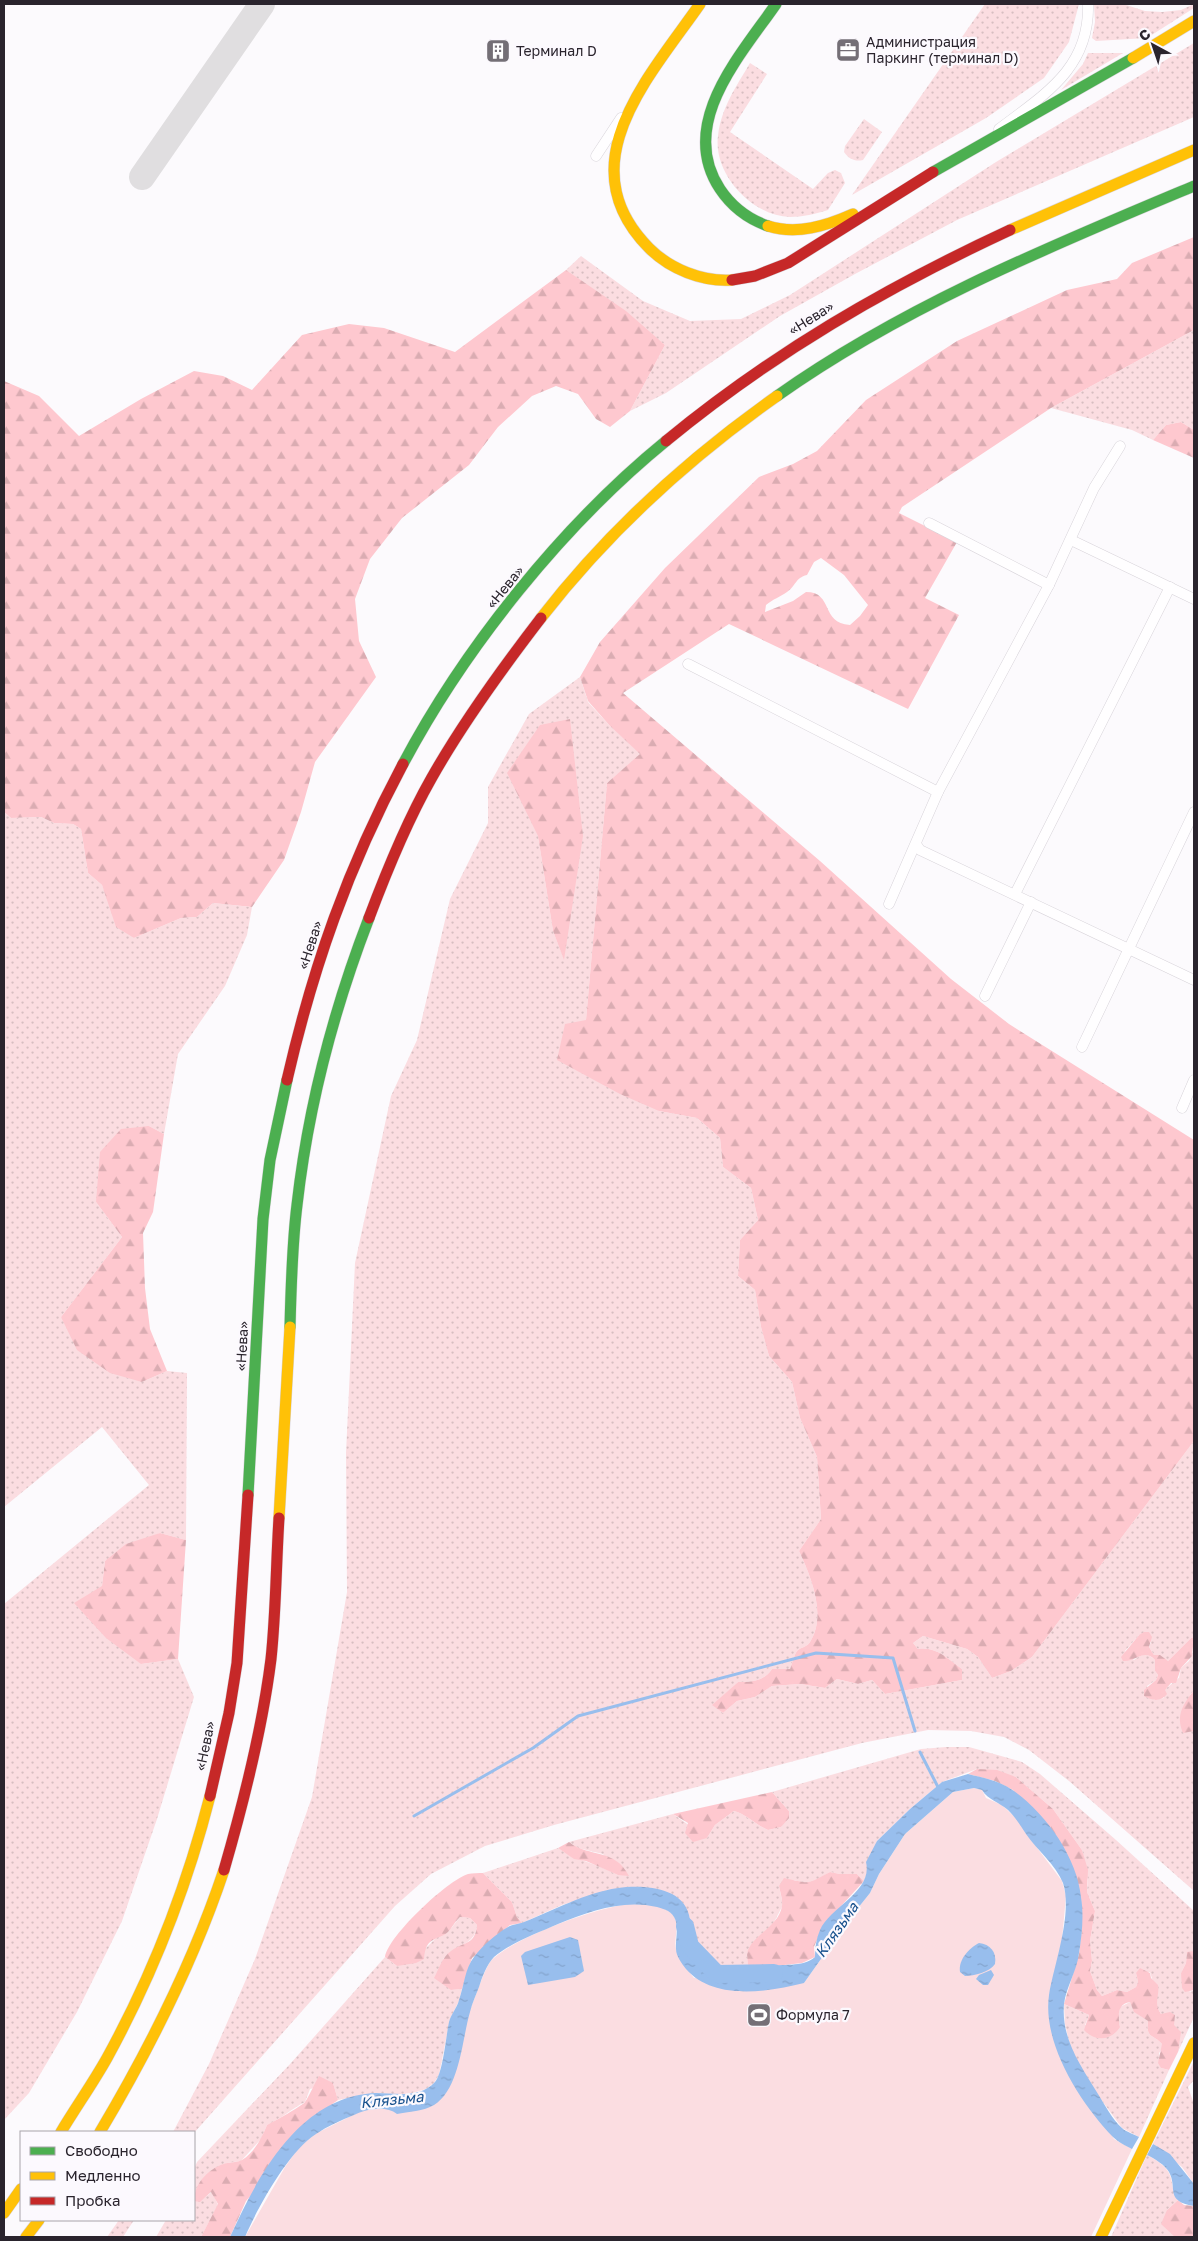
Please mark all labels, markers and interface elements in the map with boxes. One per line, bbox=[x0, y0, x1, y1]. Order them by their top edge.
north arrow bbox=[1128, 20, 1178, 70]
text: С bbox=[1135, 25, 1154, 44]
place label: Администрация Паркинг (терминал D) bbox=[866, 33, 1019, 66]
office icon: Администрация Паркинг (терминал D) bbox=[835, 37, 861, 63]
building icon: Терминал D bbox=[485, 38, 511, 64]
place label: Терминал D bbox=[516, 42, 597, 59]
street label: «Нева» bbox=[785, 297, 837, 338]
street label: «Нева» bbox=[482, 562, 527, 611]
street label: «Нева» bbox=[294, 918, 325, 971]
street label: «Нева» bbox=[232, 1320, 251, 1371]
street label: «Нева» bbox=[191, 1719, 218, 1772]
water label: Клязьма bbox=[811, 1898, 862, 1960]
sports icon: Формула 7 bbox=[746, 2002, 772, 2028]
place label: Формула 7 bbox=[776, 2006, 850, 2023]
water label: Клязьма bbox=[360, 2087, 425, 2111]
legend bbox=[20, 2131, 195, 2221]
text: Свободно bbox=[65, 2141, 138, 2159]
text: Медленно bbox=[65, 2166, 141, 2184]
text: Пробка bbox=[65, 2191, 120, 2209]

